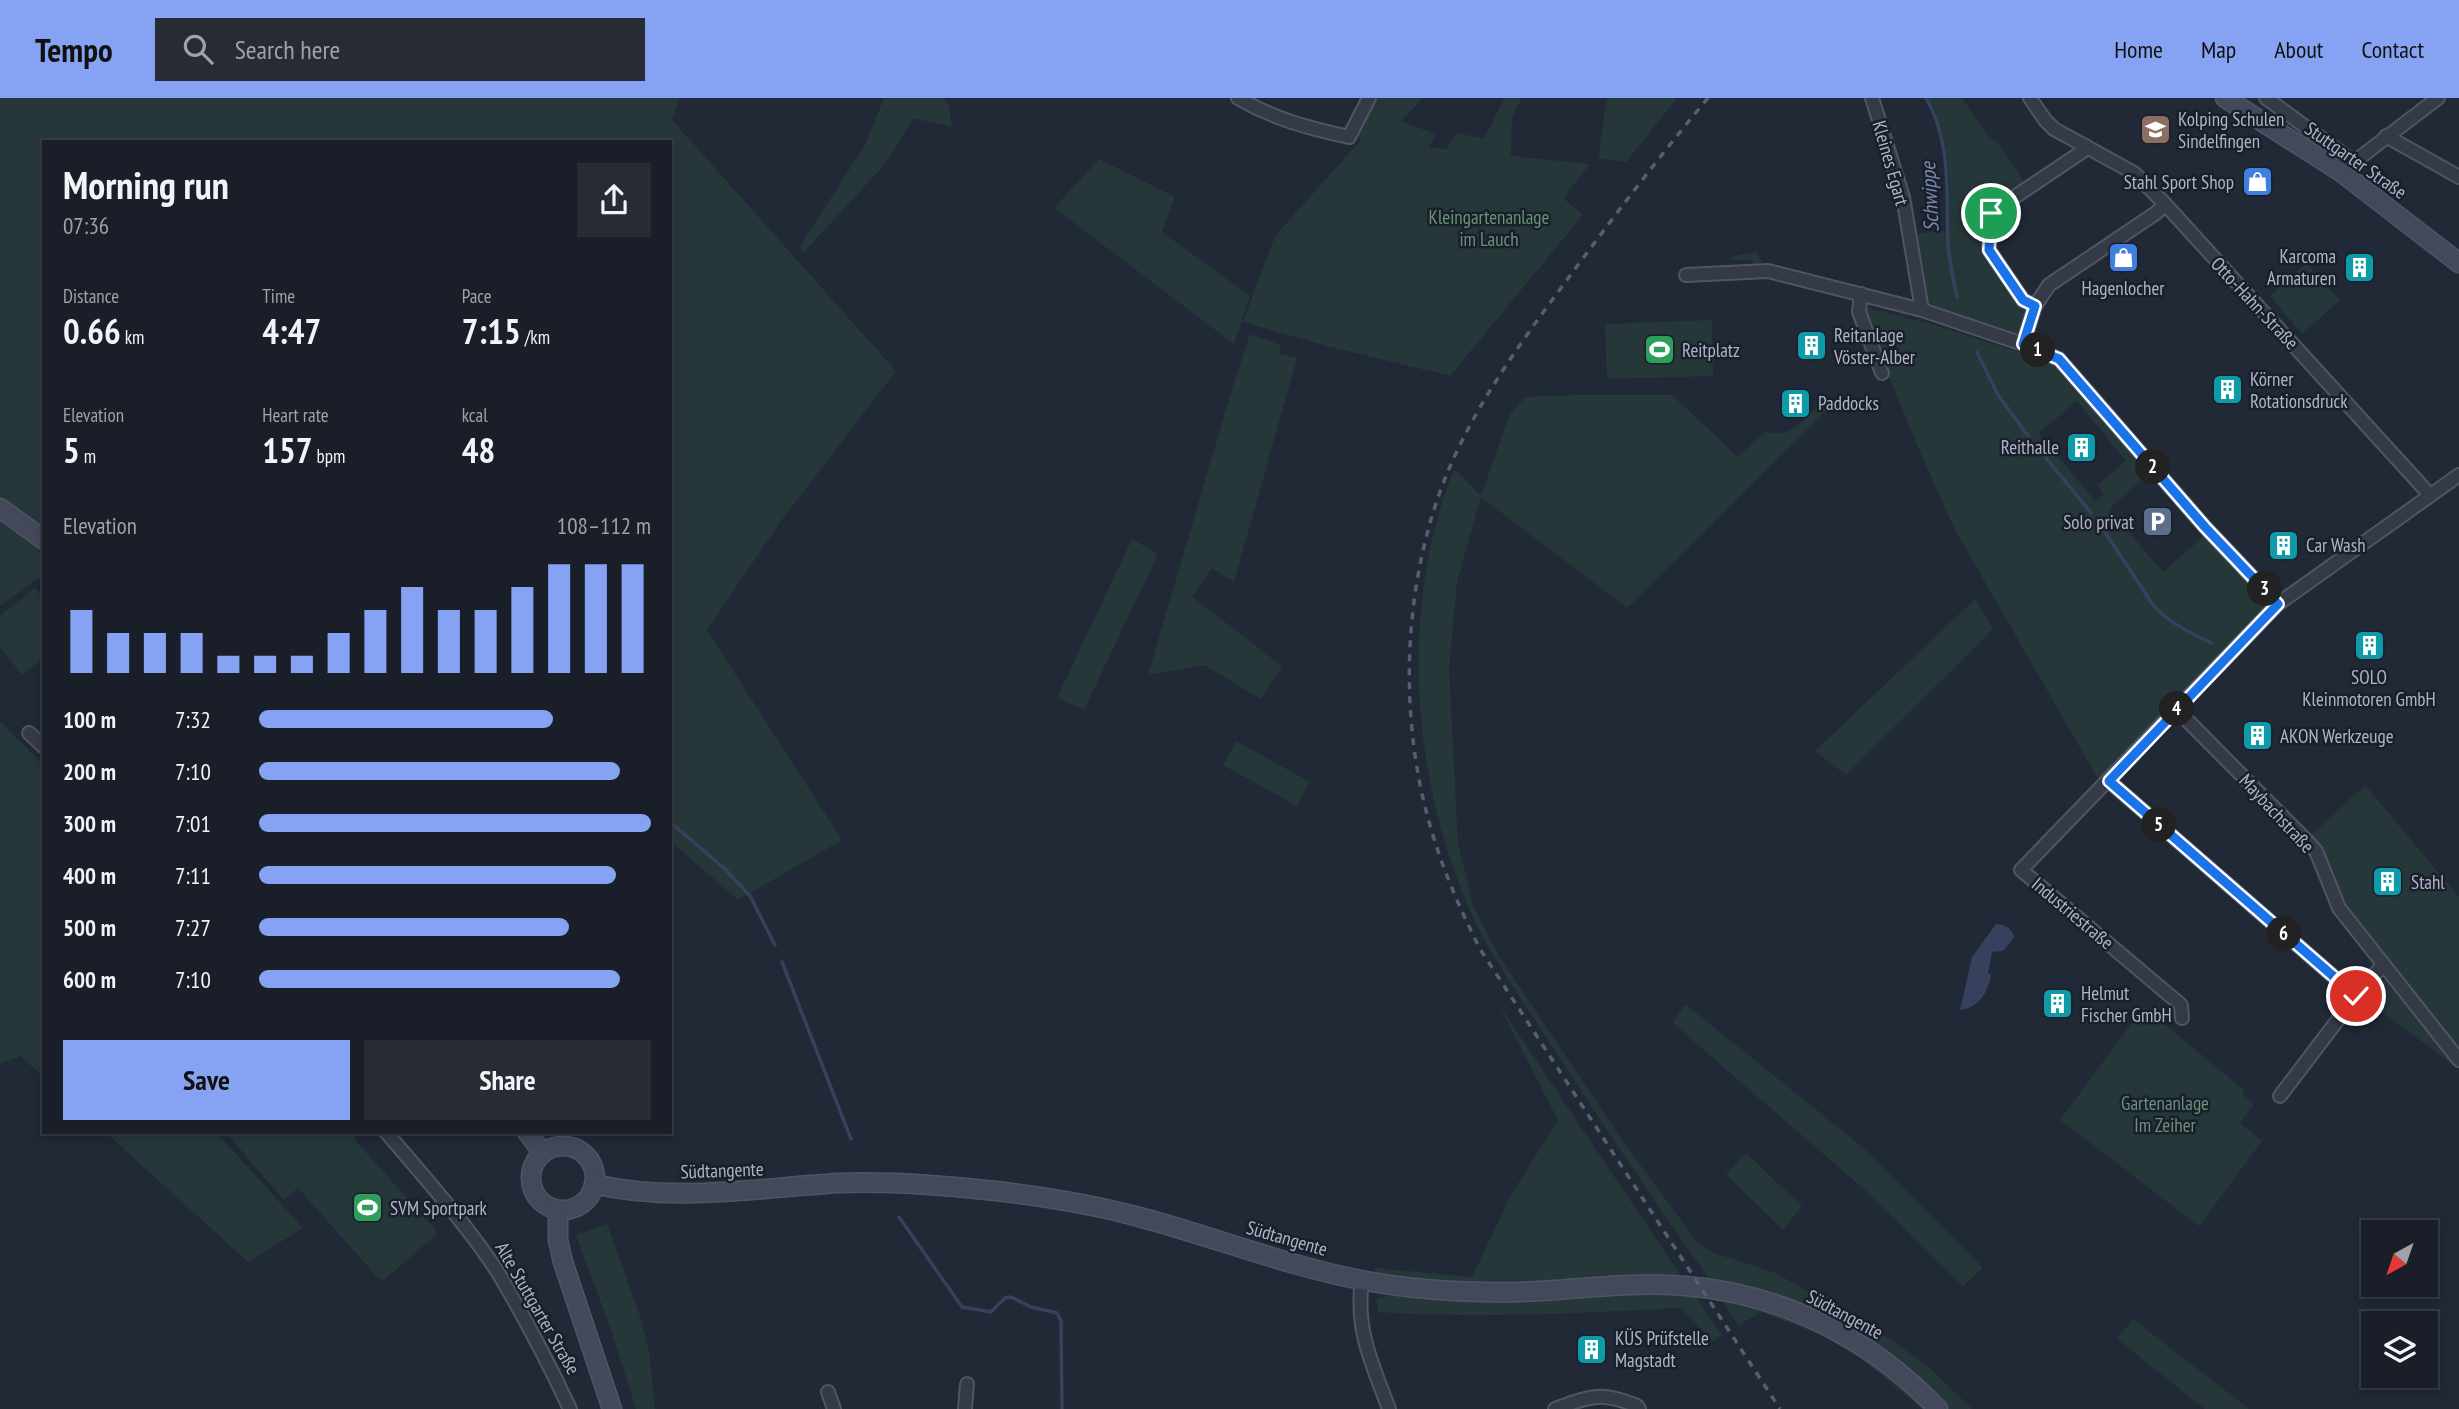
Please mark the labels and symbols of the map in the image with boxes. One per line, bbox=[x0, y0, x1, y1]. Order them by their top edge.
place label: Kolping Schulen Sindelfingen bbox=[2178, 107, 2284, 153]
school or university icon: Kolping Schulen Sindelfingen bbox=[2138, 113, 2172, 147]
street label: Stuttgarter Straße bbox=[2300, 116, 2412, 204]
street label: Kleines Egart bbox=[1867, 118, 1915, 209]
water label: Schwippe bbox=[1914, 160, 1945, 232]
shop icon: Stahl Sport Shop bbox=[2240, 165, 2274, 199]
place label: Stahl Sport Shop bbox=[2124, 170, 2234, 194]
pin bbox=[1961, 183, 2021, 243]
park label: Kleingartenanlage im Lauch bbox=[1429, 205, 1550, 251]
shop icon: Hagenlocher bbox=[2106, 240, 2140, 274]
place label: Karcoma Armaturen bbox=[2267, 244, 2336, 290]
building icon: Karcoma Armaturen bbox=[2342, 250, 2376, 284]
street label: Otto-Hahn-Straße bbox=[2206, 252, 2304, 354]
place label: Hagenlocher bbox=[2082, 276, 2165, 300]
place label: Reitanlage Vöster-Alber bbox=[1833, 323, 1916, 369]
building icon: Reitanlage Vöster-Alber bbox=[1794, 329, 1828, 363]
pin: 1 bbox=[2021, 332, 2056, 368]
sports icon: Reitplatz bbox=[1642, 333, 1676, 367]
place label: Reitplatz bbox=[1682, 338, 1740, 362]
place label: Körner Rotationsdruck bbox=[2250, 367, 2348, 413]
building icon: Körner Rotationsdruck bbox=[2210, 373, 2244, 407]
building icon: Paddocks bbox=[1778, 386, 1812, 420]
place label: Paddocks bbox=[1818, 391, 1879, 415]
building icon: Reithalle bbox=[2065, 430, 2099, 464]
place label: Reithalle bbox=[2001, 435, 2059, 459]
pin: 2 bbox=[2136, 450, 2170, 484]
parking icon: Solo privat bbox=[2140, 505, 2174, 539]
place label: Solo privat bbox=[2063, 510, 2135, 534]
building icon: Car Wash bbox=[2266, 528, 2300, 562]
place label: Car Wash bbox=[2306, 533, 2366, 557]
pin: 3 bbox=[2248, 572, 2282, 606]
building icon: SOLO Kleinmotoren GmbH bbox=[2352, 629, 2386, 663]
place label: SOLO Kleinmotoren GmbH bbox=[2302, 665, 2436, 711]
pin: 4 bbox=[2160, 692, 2194, 726]
building icon: AKON Werkzeuge bbox=[2240, 719, 2274, 753]
place label: AKON Werkzeuge bbox=[2280, 724, 2394, 748]
street label: Maybachstraße bbox=[2234, 768, 2320, 858]
pin: 5 bbox=[2142, 808, 2176, 842]
building icon: Stahl bbox=[2371, 865, 2405, 899]
place label: Stahl bbox=[2411, 870, 2445, 894]
street label: Industriestraße bbox=[2027, 872, 2119, 954]
pin: 6 bbox=[2266, 916, 2302, 952]
pin bbox=[2326, 966, 2386, 1026]
place label: Helmut Fischer GmbH bbox=[2081, 981, 2172, 1027]
building icon: Helmut Fischer GmbH bbox=[2041, 987, 2075, 1021]
park label: Gartenanlage Im Zeiher bbox=[2121, 1091, 2209, 1137]
street label: Südtangente bbox=[680, 1157, 764, 1183]
sports icon: SVM Sportpark bbox=[350, 1191, 384, 1225]
place label: SVM Sportpark bbox=[390, 1196, 488, 1220]
street label: Südtangente bbox=[1244, 1215, 1330, 1261]
north arrow bbox=[2361, 1220, 2438, 1297]
street label: Alte Stuttgarter Straße bbox=[490, 1237, 586, 1379]
street label: Südtangente bbox=[1803, 1284, 1887, 1344]
place label: KÜS Prüfstelle Magstadt bbox=[1615, 1326, 1709, 1372]
building icon: KÜS Prüfstelle Magstadt bbox=[1575, 1332, 1609, 1366]

